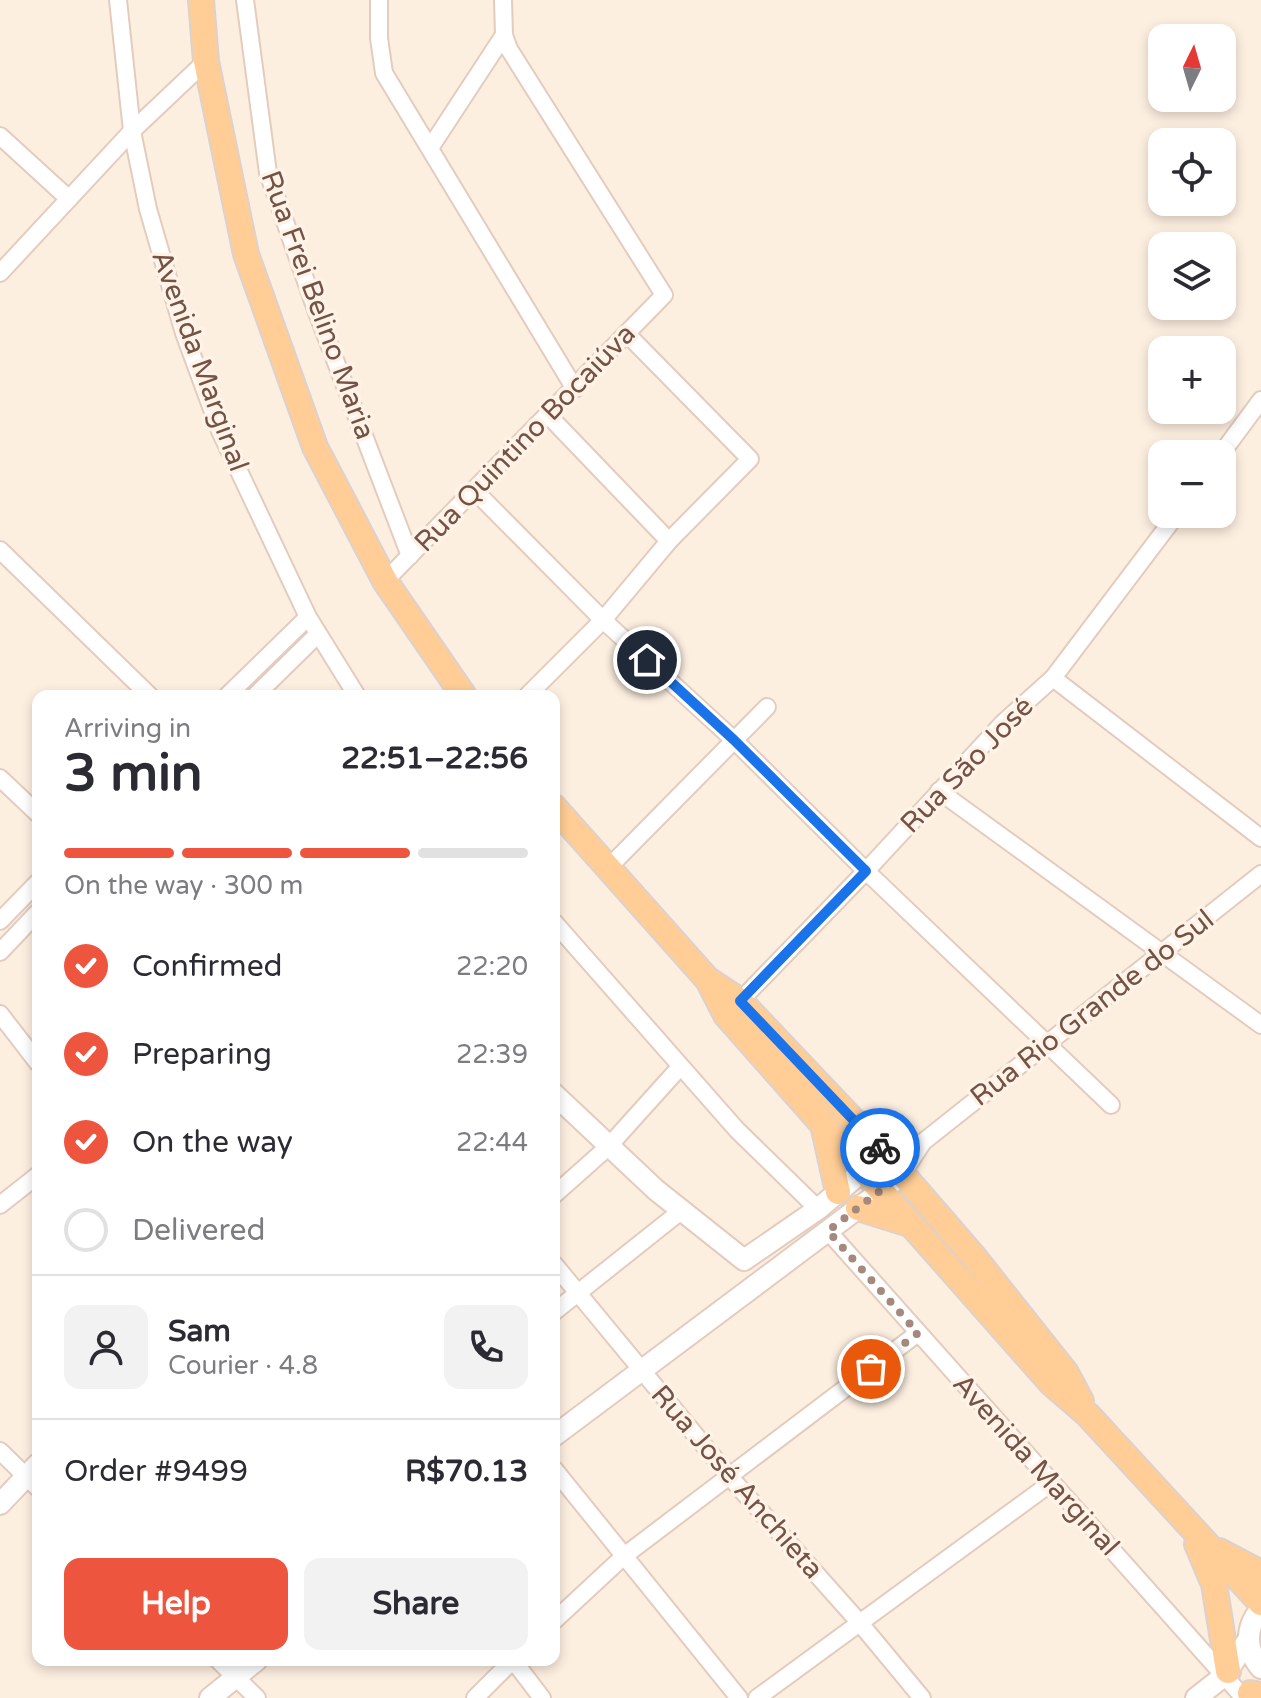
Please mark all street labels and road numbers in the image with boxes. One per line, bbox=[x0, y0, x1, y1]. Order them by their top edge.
street label: Rua Frei Belino Maria bbox=[254, 166, 382, 444]
street label: Avenida Marginal bbox=[144, 246, 256, 476]
street label: Rua Quintino Bocaiúva bbox=[407, 317, 643, 559]
street label: Rua São José bbox=[893, 690, 1041, 840]
street label: Rua Rio Grande do Sul bbox=[963, 902, 1221, 1114]
street label: Avenida Marginal bbox=[946, 1367, 1126, 1563]
street label: Rua José Anchieta bbox=[644, 1378, 830, 1586]

